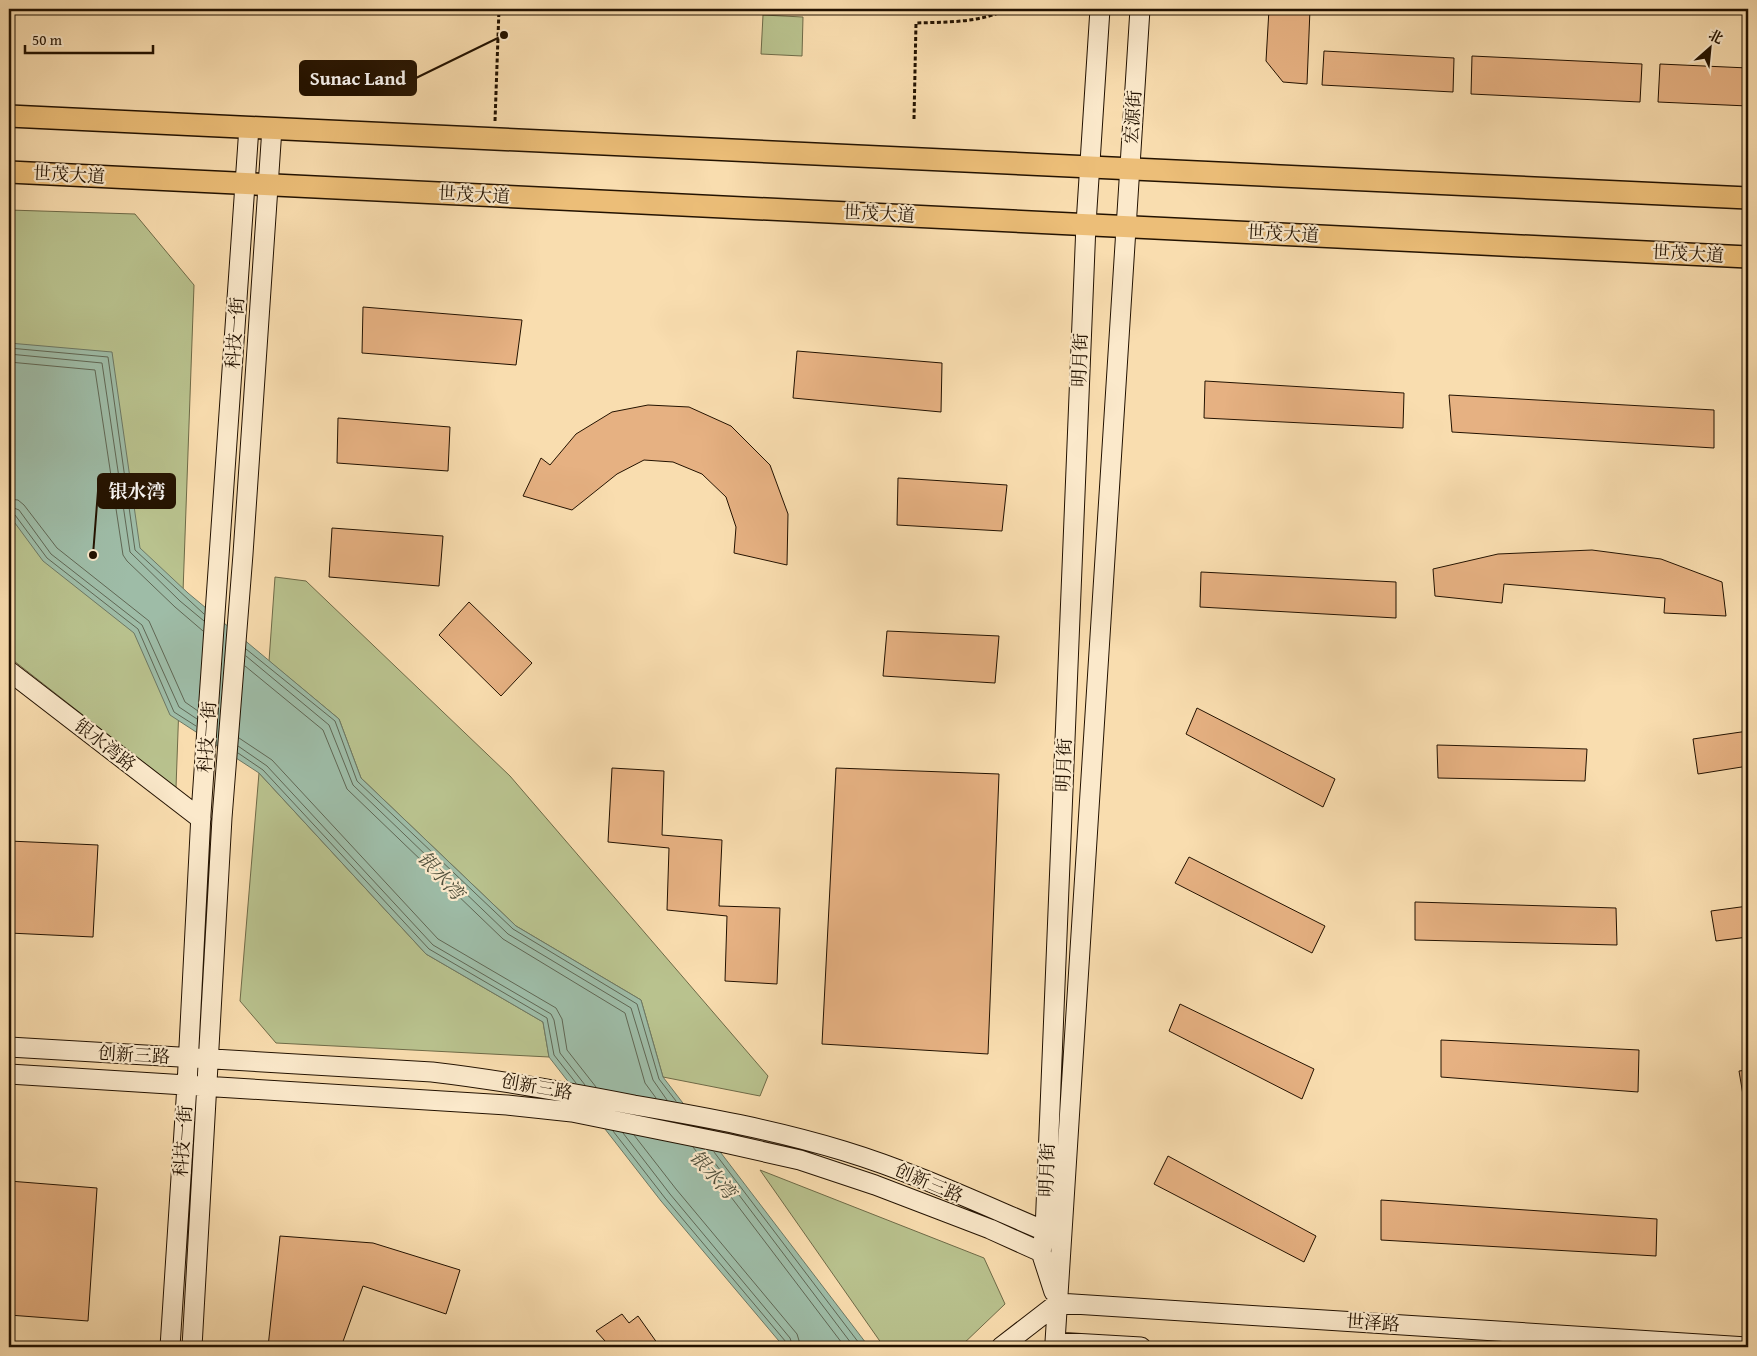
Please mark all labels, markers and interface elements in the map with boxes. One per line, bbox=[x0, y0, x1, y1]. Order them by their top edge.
scale bar bbox=[25, 22, 152, 54]
north arrow bbox=[1684, 22, 1734, 72]
text: 北 bbox=[1705, 24, 1727, 49]
text: 50 m bbox=[32, 29, 63, 50]
callout: Sunac Land bbox=[300, 61, 416, 95]
text: Sunac Land bbox=[310, 64, 406, 92]
street label: 宏源街 bbox=[1117, 89, 1148, 145]
street label: 世茂大道 bbox=[32, 159, 106, 190]
street label: 世茂大道 bbox=[437, 179, 511, 210]
street label: 世茂大道 bbox=[842, 198, 916, 229]
street label: 世茂大道 bbox=[1246, 218, 1320, 249]
street label: 世茂大道 bbox=[1651, 238, 1725, 269]
street label: 科技一街 bbox=[219, 296, 250, 370]
street label: 明月街 bbox=[1065, 333, 1094, 387]
callout: 银水湾 bbox=[98, 474, 175, 508]
text: 银水湾 bbox=[108, 477, 166, 505]
street label: 科技一街 bbox=[191, 700, 222, 774]
street label: 银水湾路 bbox=[69, 712, 142, 777]
street label: 明月街 bbox=[1049, 738, 1078, 792]
water label: 银水湾 bbox=[412, 844, 472, 908]
street label: 创新三路 bbox=[97, 1039, 171, 1070]
street label: 创新三路 bbox=[499, 1067, 575, 1106]
street label: 科技一街 bbox=[167, 1104, 198, 1178]
water label: 银水湾 bbox=[684, 1143, 744, 1207]
street label: 明月街 bbox=[1032, 1143, 1061, 1197]
street label: 创新三路 bbox=[891, 1156, 968, 1209]
street label: 世泽路 bbox=[1345, 1307, 1401, 1338]

